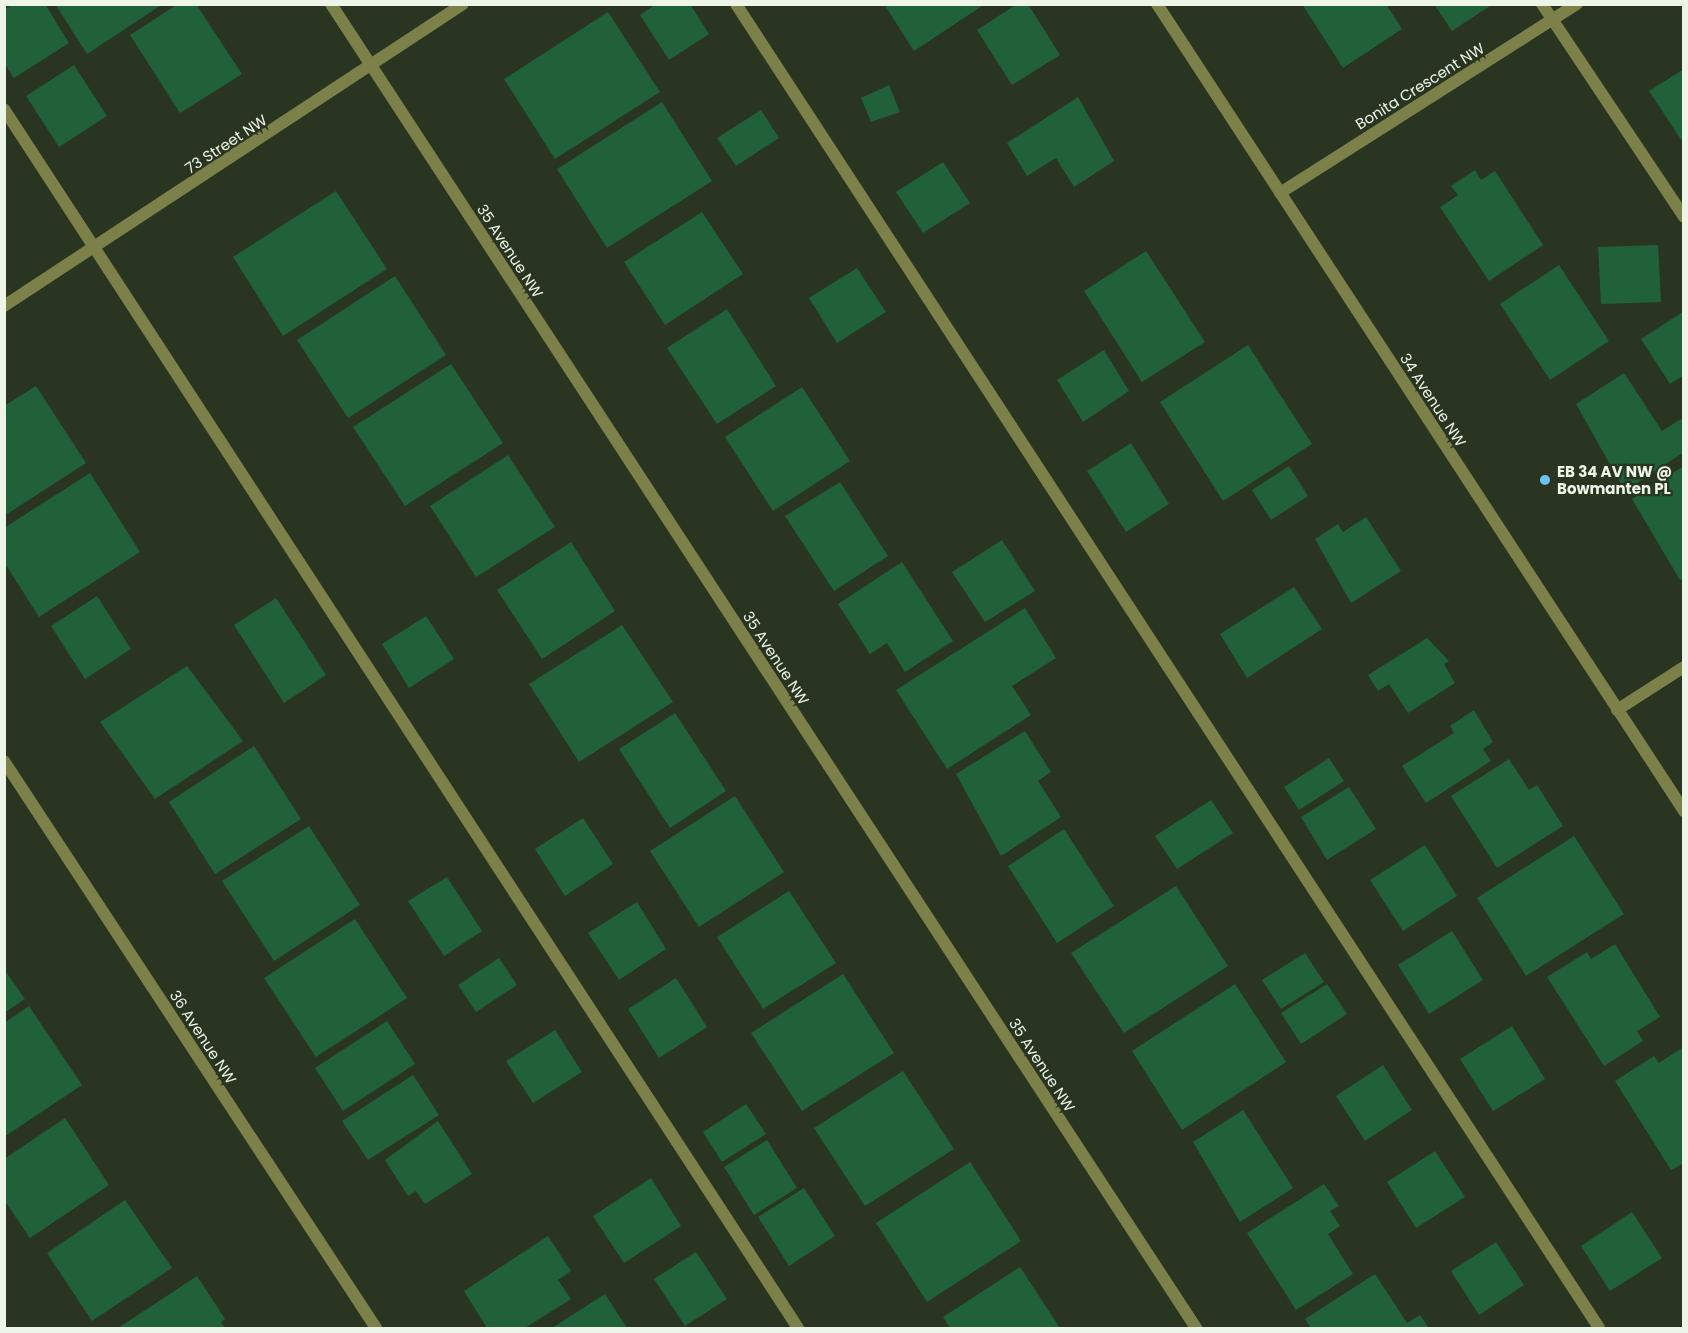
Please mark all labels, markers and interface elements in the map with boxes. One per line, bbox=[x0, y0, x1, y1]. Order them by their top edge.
street label: Bonita Crescent NW bbox=[1352, 39, 1488, 133]
street label: 73 Street NW bbox=[182, 111, 270, 177]
street label: 35 Avenue NW bbox=[473, 201, 547, 301]
street label: 34 Avenue NW bbox=[1396, 350, 1470, 450]
place label: EB 34 AV NW @ Bowmanten PL bbox=[1557, 462, 1672, 497]
marker: EB 34 AV NW @ Bowmanten PL bbox=[1538, 473, 1552, 487]
street label: 35 Avenue NW bbox=[739, 608, 813, 708]
street label: 36 Avenue NW bbox=[166, 987, 240, 1087]
street label: 35 Avenue NW bbox=[1005, 1015, 1079, 1115]

